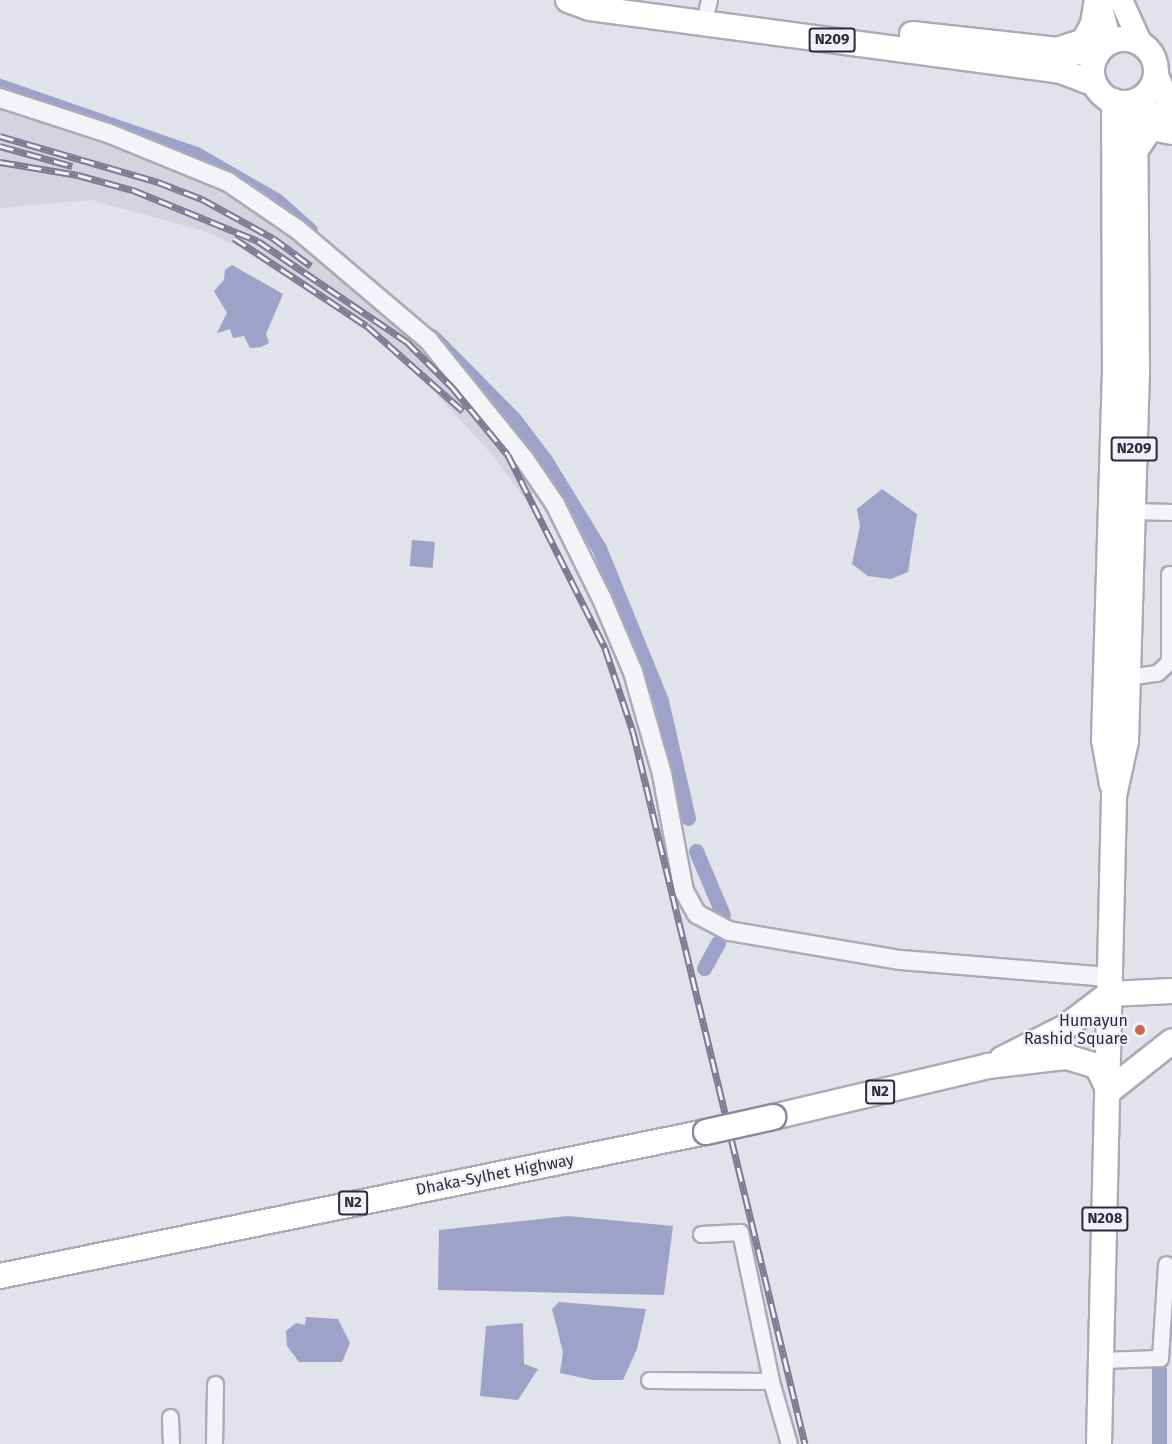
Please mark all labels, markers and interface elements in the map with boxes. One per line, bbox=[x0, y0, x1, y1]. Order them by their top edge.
road number: N209 bbox=[808, 28, 856, 52]
road number: N209 bbox=[1110, 437, 1158, 461]
place label: Humayun Rashid Square bbox=[1024, 1011, 1128, 1049]
marker: Humayun Rashid Square bbox=[1133, 1023, 1147, 1037]
road number: N2 bbox=[865, 1080, 895, 1104]
street label: Dhaka-Sylhet Highway bbox=[414, 1150, 576, 1200]
road number: N2 bbox=[338, 1191, 368, 1215]
road number: N208 bbox=[1081, 1207, 1129, 1231]

